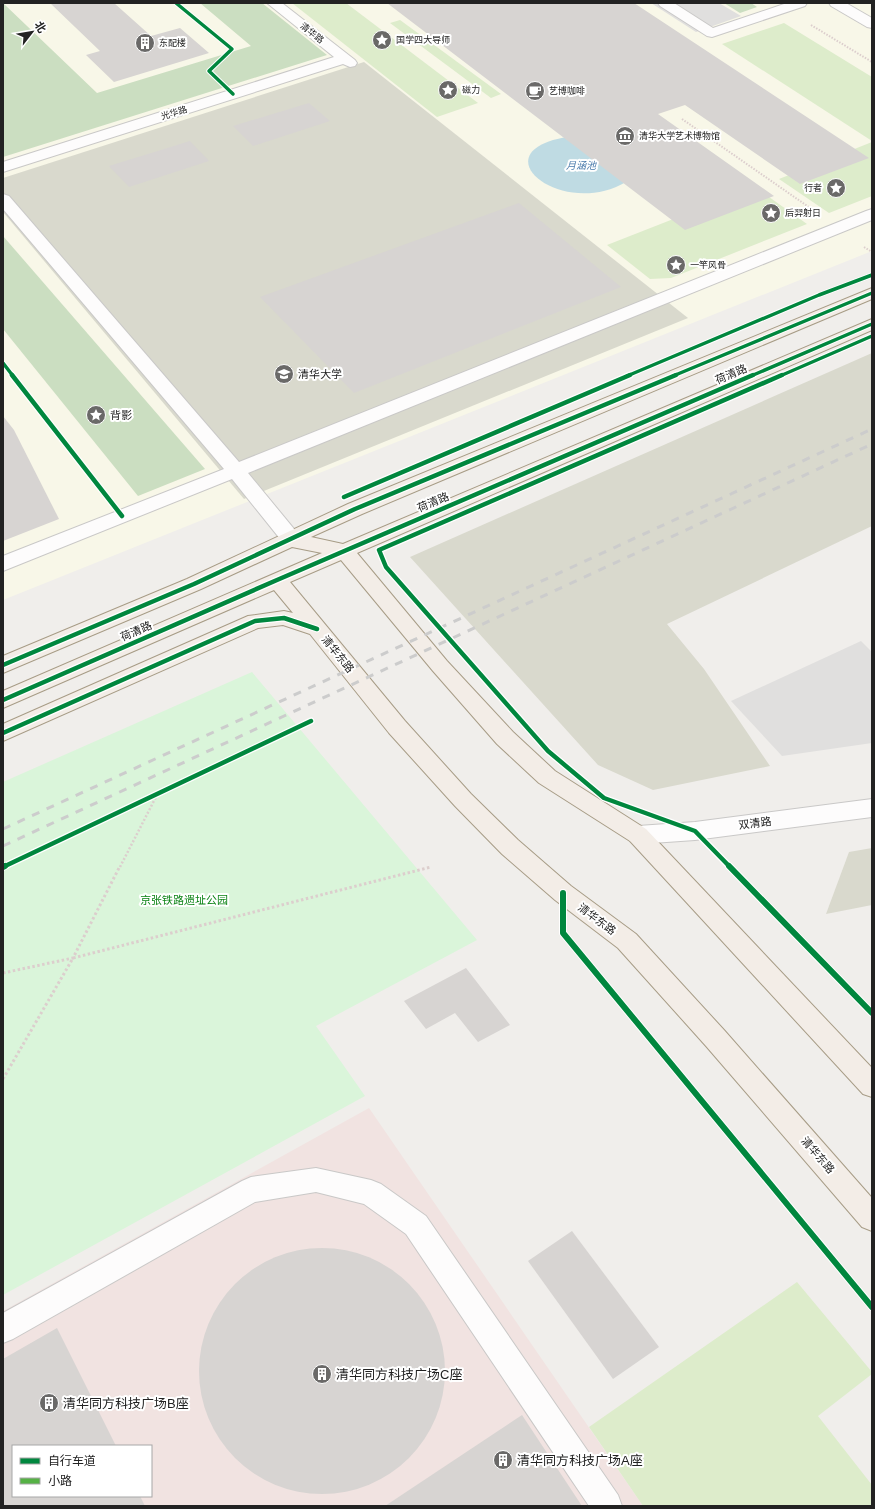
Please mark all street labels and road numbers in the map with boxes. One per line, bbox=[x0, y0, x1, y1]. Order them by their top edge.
street label: 清华路 bbox=[298, 20, 326, 45]
street label: 光华路 bbox=[159, 103, 188, 122]
street label: 荷清路 bbox=[713, 362, 749, 386]
street label: 荷清路 bbox=[415, 490, 451, 514]
street label: 荷清路 bbox=[118, 619, 154, 643]
street label: 清华东路 bbox=[319, 633, 357, 675]
street label: 双清路 bbox=[738, 815, 772, 831]
street label: 清华东路 bbox=[576, 901, 618, 937]
street label: 清华东路 bbox=[799, 1134, 837, 1176]

